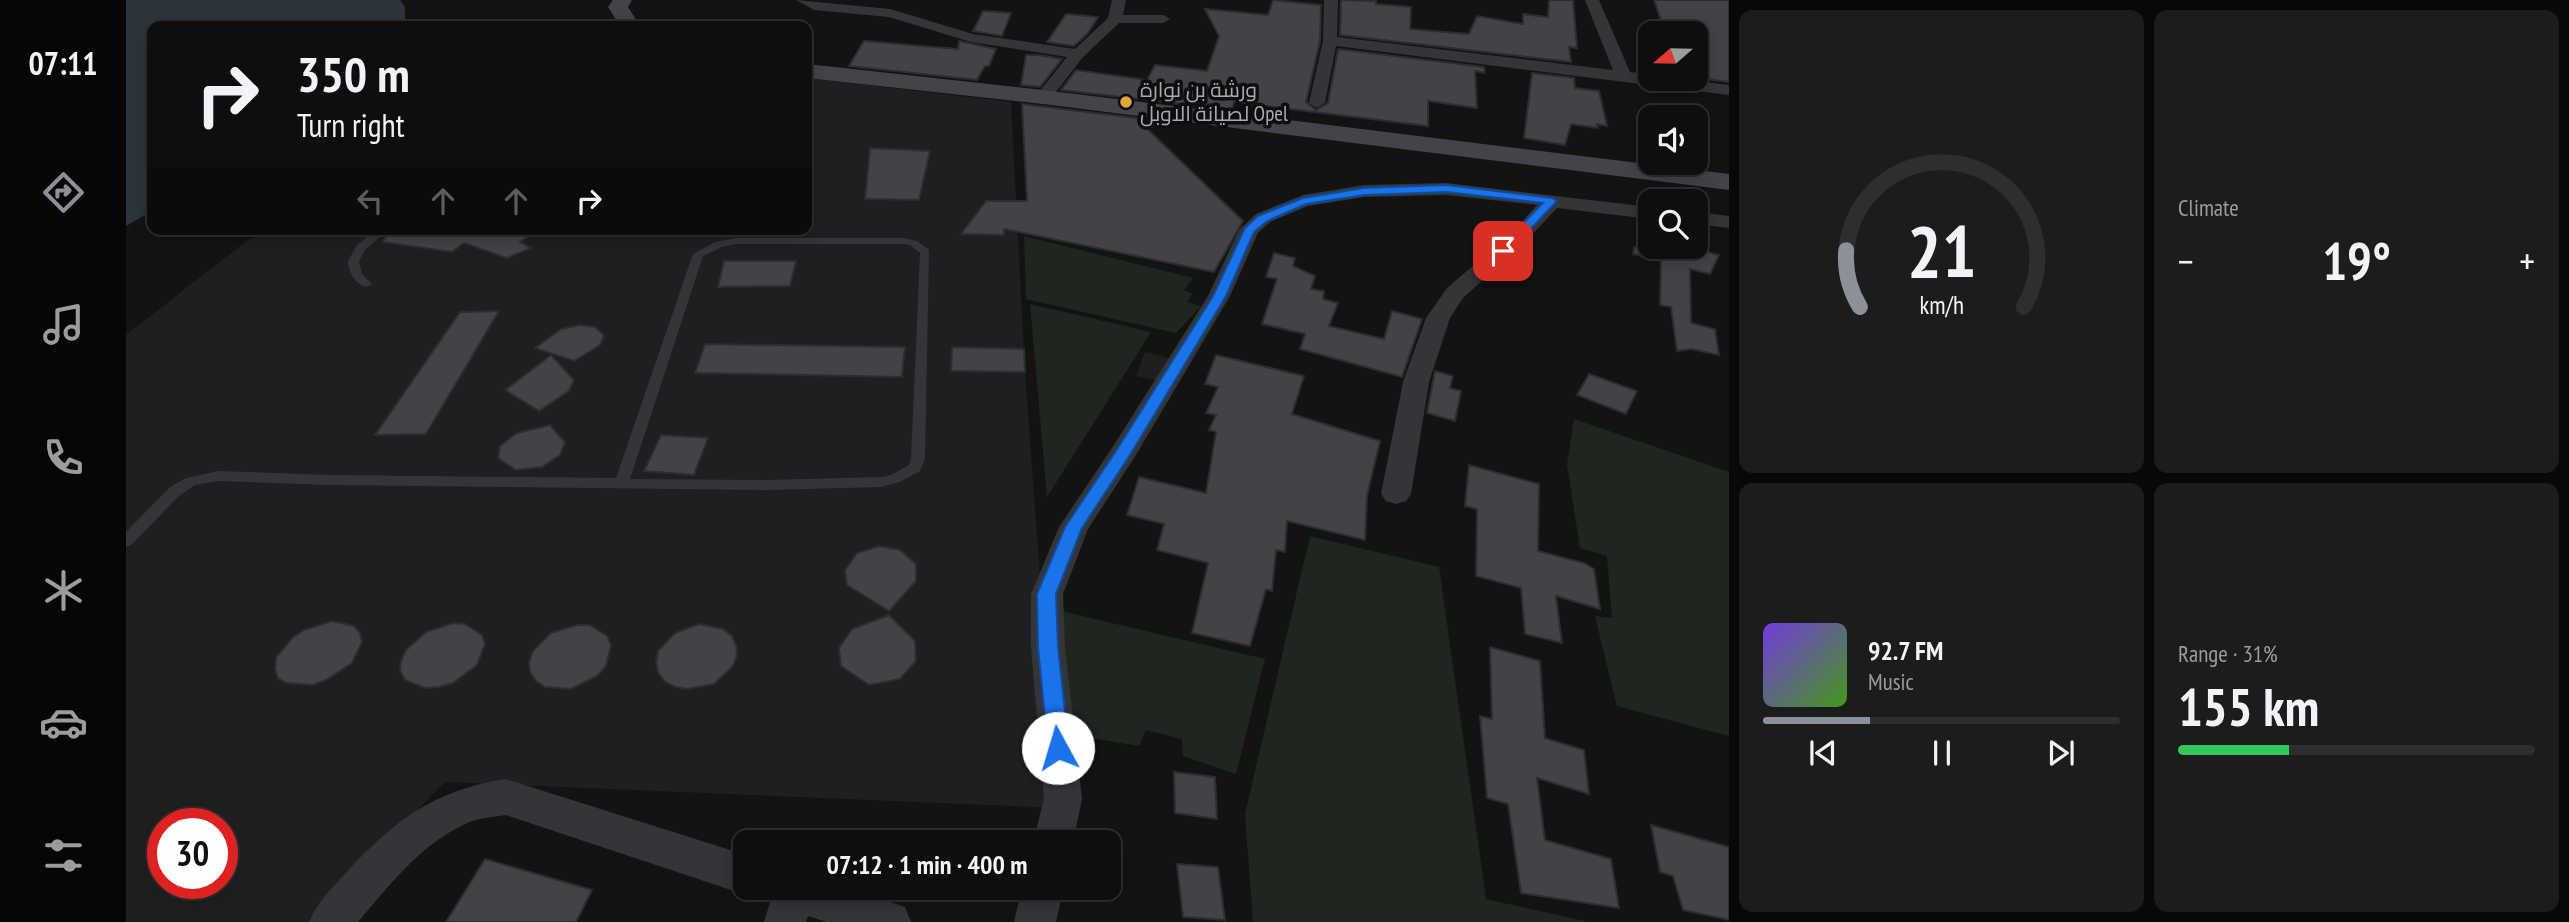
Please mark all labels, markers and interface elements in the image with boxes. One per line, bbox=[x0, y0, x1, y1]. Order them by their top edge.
north arrow bbox=[1638, 21, 1708, 91]
map controls bbox=[1638, 21, 1708, 259]
text: 07:11 bbox=[28, 42, 98, 84]
text: 350 m bbox=[297, 42, 410, 106]
icon: right bbox=[182, 49, 273, 140]
place label: ورشة بن نوارة لصيانة الاوبل Opel bbox=[1140, 76, 1288, 127]
marker: ورشة بن نوارة لصيانة الاوبل Opel bbox=[1118, 94, 1134, 110]
text: Turn right bbox=[297, 104, 405, 146]
button: sound bbox=[1638, 105, 1708, 175]
icon: directions bbox=[39, 168, 88, 217]
icon: left bbox=[351, 182, 389, 220]
icon: ahead bbox=[424, 182, 462, 220]
icon: ahead bbox=[497, 182, 535, 220]
icon: right bbox=[570, 182, 608, 220]
button: search bbox=[1638, 189, 1708, 259]
text: Climate bbox=[2178, 193, 2239, 222]
text: 21 bbox=[1907, 204, 1976, 298]
pin bbox=[1473, 221, 1533, 281]
text: 19° bbox=[2322, 227, 2391, 294]
icon: arrive bbox=[1484, 232, 1522, 270]
text: − bbox=[2178, 236, 2194, 285]
text: + bbox=[2519, 236, 2535, 285]
text: km/h bbox=[1919, 289, 1964, 321]
icon: music bbox=[39, 300, 88, 349]
icon: phone bbox=[39, 433, 88, 482]
icon: climate bbox=[39, 566, 88, 615]
text: 92.7 FM bbox=[1868, 634, 1943, 667]
text: Range · 31% bbox=[2178, 639, 2278, 668]
text: Music bbox=[1868, 667, 1914, 696]
text: 155 km bbox=[2178, 673, 2319, 740]
icon: car bbox=[39, 698, 88, 747]
position arrow bbox=[1021, 711, 1095, 785]
icon: previous bbox=[1804, 734, 1842, 772]
icon: pause bbox=[1923, 734, 1961, 772]
icon: next bbox=[2042, 734, 2080, 772]
speed limit sign: 30 bbox=[147, 808, 238, 899]
icon: filters bbox=[39, 831, 88, 880]
text: 07:12 · 1 min · 400 m bbox=[827, 848, 1027, 881]

